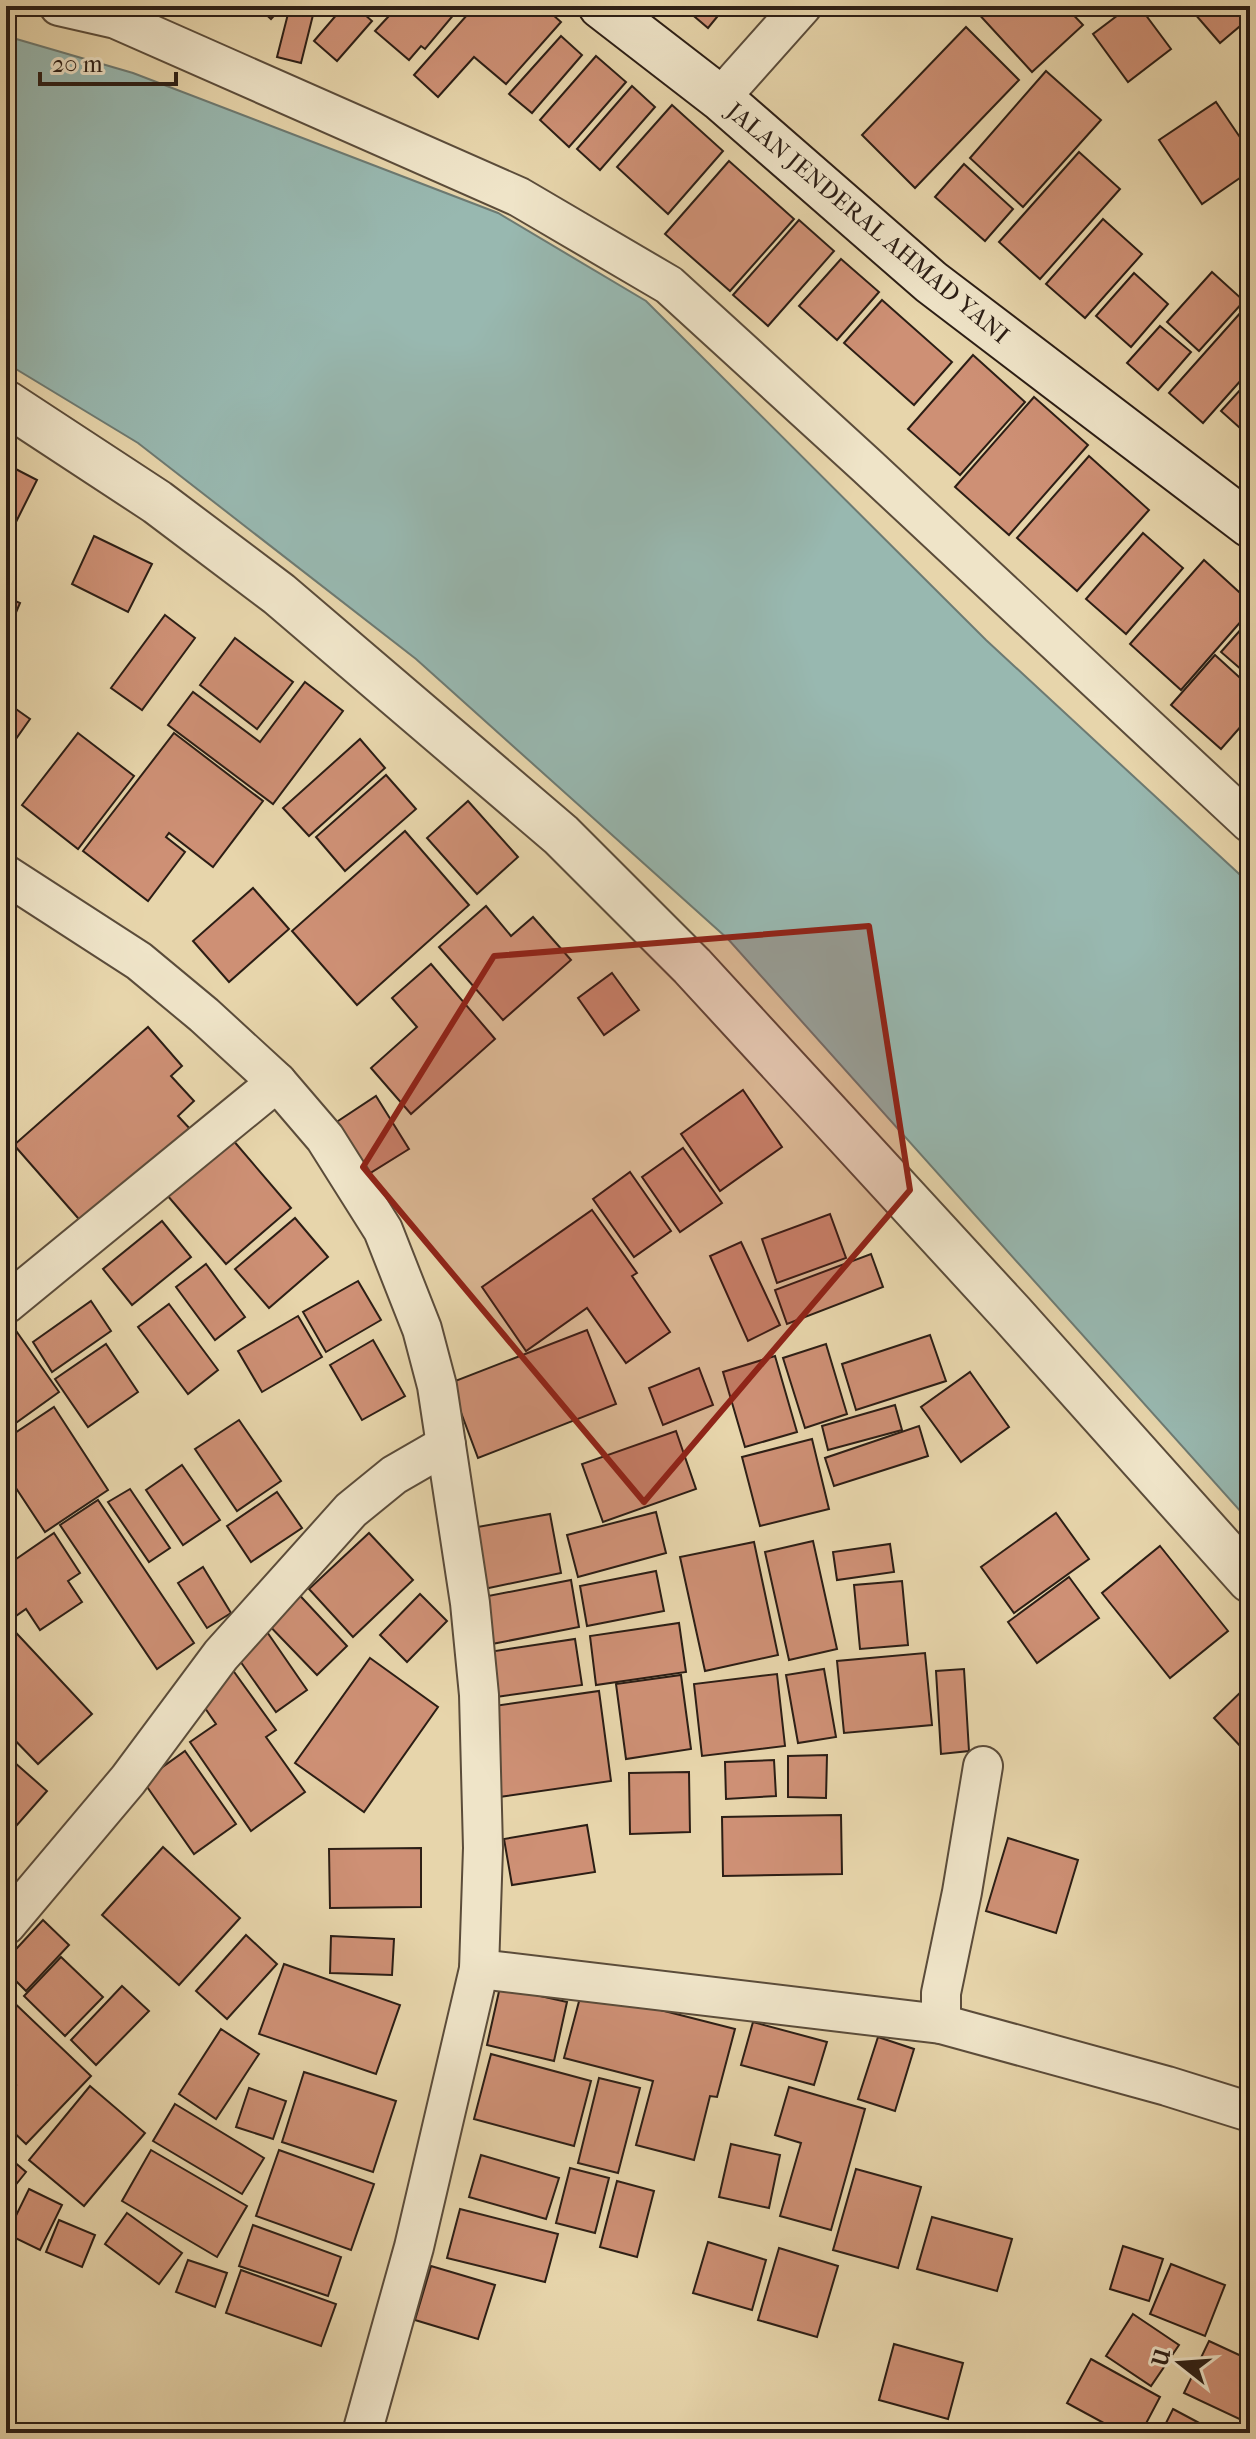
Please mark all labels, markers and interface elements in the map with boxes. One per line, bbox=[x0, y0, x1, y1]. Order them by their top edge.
scale bar bbox=[40, 36, 176, 86]
text: 20 m bbox=[52, 50, 103, 78]
street label: JALAN JENDERAL AHMAD YANI bbox=[720, 95, 1015, 349]
north arrow bbox=[1140, 2323, 1220, 2403]
text: U bbox=[1147, 2345, 1177, 2370]

